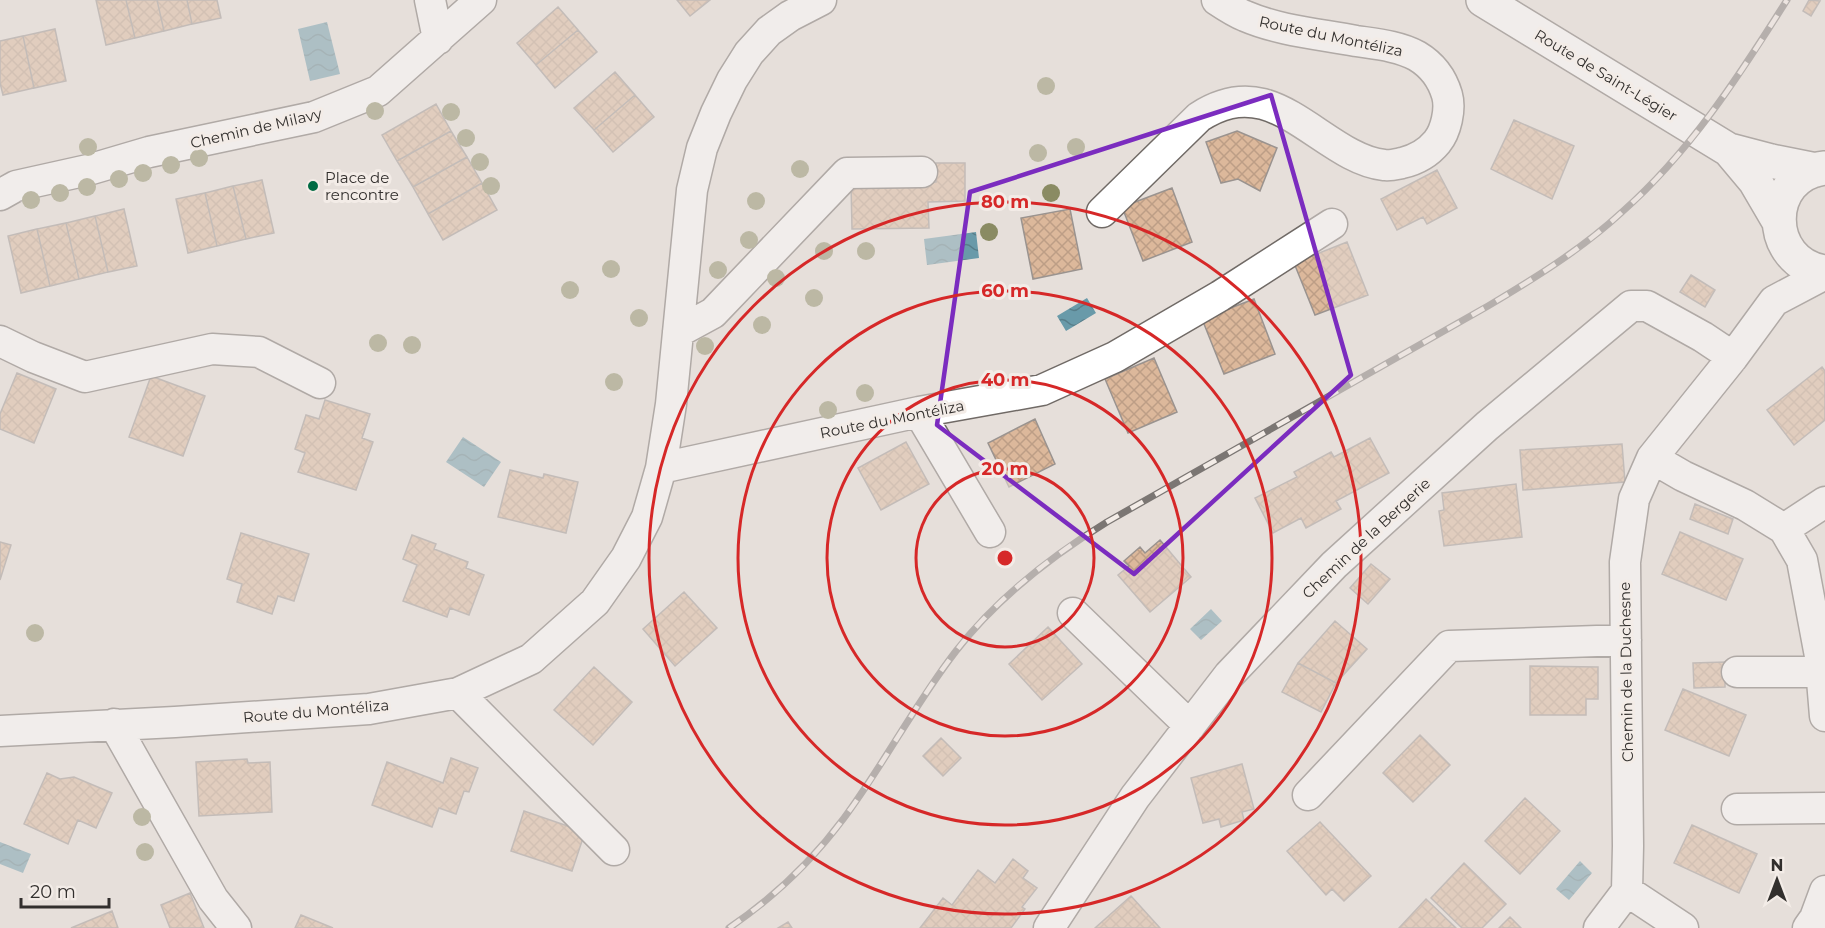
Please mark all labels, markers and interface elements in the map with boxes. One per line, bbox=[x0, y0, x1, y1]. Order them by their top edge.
street label: Route du Montéliza bbox=[1257, 11, 1405, 61]
street label: Route de Saint-Légier bbox=[1531, 25, 1681, 125]
street label: Chemin de Milavy bbox=[188, 103, 324, 152]
place label: Place de rencontre bbox=[325, 168, 399, 204]
marker: Place de rencontre bbox=[306, 179, 320, 193]
text: 80 m bbox=[981, 191, 1029, 213]
text: 60 m bbox=[981, 280, 1029, 302]
text: 40 m bbox=[981, 369, 1029, 391]
street label: Route du Montéliza bbox=[818, 396, 966, 442]
text: 20 m bbox=[982, 458, 1028, 480]
street label: Chemin de la Bergerie bbox=[1298, 474, 1434, 602]
centre of rings bbox=[995, 548, 1015, 568]
street label: Chemin de la Duchesne bbox=[1615, 582, 1637, 762]
street label: Route du Montéliza bbox=[242, 695, 390, 727]
north arrow bbox=[1747, 850, 1807, 910]
text: N bbox=[1771, 856, 1783, 875]
scale bar bbox=[21, 871, 110, 909]
text: 20 m bbox=[30, 881, 76, 903]

